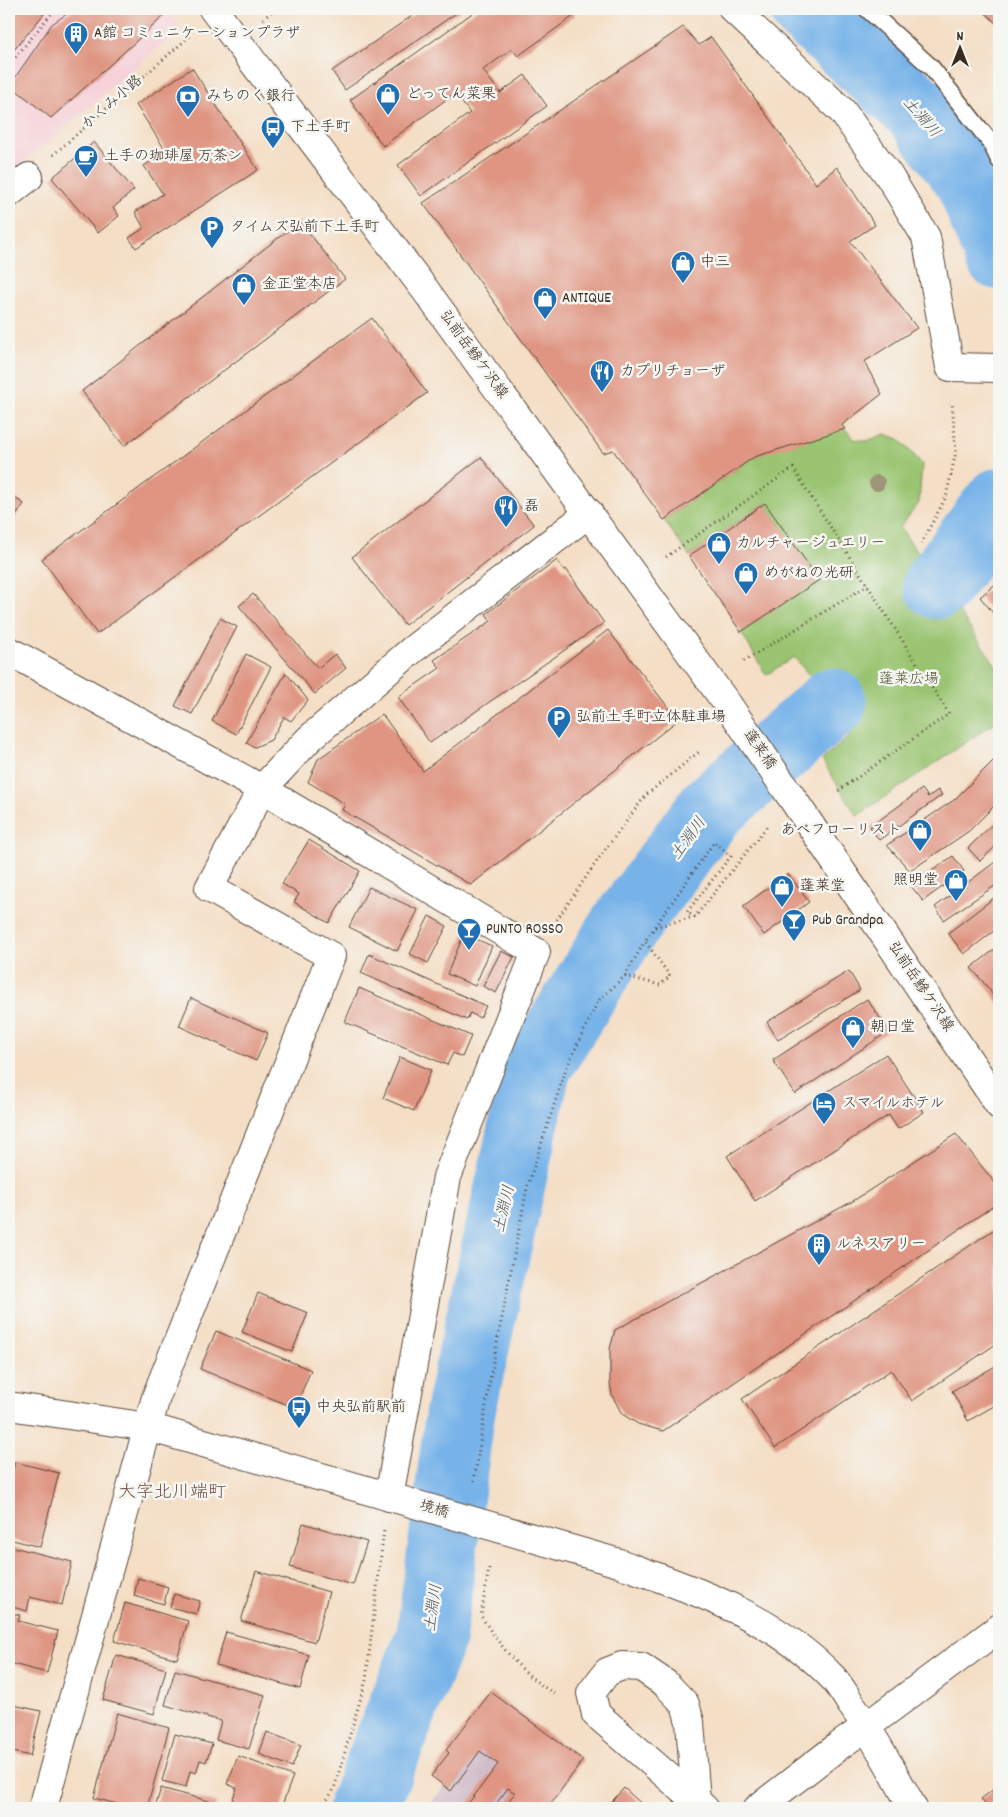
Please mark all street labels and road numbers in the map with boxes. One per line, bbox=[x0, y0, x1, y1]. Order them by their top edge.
street label: かくみ小路 bbox=[78, 70, 148, 136]
street label: 弘前岳鰺ケ沢線 bbox=[433, 306, 513, 404]
street label: 蓬莱橋 bbox=[737, 725, 781, 775]
street label: 弘前岳鰺ケ沢線 bbox=[882, 937, 958, 1037]
street label: 境橋 bbox=[416, 1495, 452, 1525]

